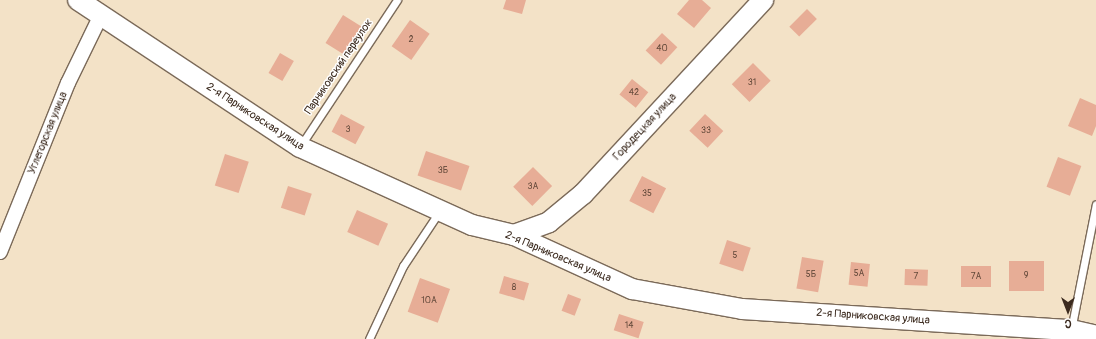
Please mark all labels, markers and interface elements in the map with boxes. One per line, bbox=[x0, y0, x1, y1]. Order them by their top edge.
street label: Парниковский переулок bbox=[302, 17, 376, 117]
house number: 2 bbox=[408, 35, 414, 45]
house number: 40 bbox=[656, 44, 668, 54]
house number: 31 bbox=[748, 78, 756, 88]
street label: 2-я Парниковская улица bbox=[204, 80, 306, 154]
house number: 42 bbox=[629, 88, 639, 98]
street label: Углегорская улица bbox=[25, 90, 71, 176]
street label: Городецкая улица bbox=[611, 91, 679, 163]
house number: 3 bbox=[345, 125, 351, 135]
house number: 33 bbox=[701, 126, 711, 136]
house number: 3Б bbox=[438, 166, 448, 176]
house number: 3А bbox=[528, 182, 538, 192]
house number: 35 bbox=[642, 189, 652, 199]
street label: 2-я Парниковская улица bbox=[503, 229, 613, 285]
house number: 5 bbox=[733, 251, 737, 261]
house number: 5А bbox=[854, 269, 864, 279]
house number: 5Б bbox=[806, 270, 816, 280]
house number: 9 bbox=[1024, 271, 1028, 281]
house number: 7 bbox=[914, 272, 918, 282]
house number: 7А bbox=[971, 272, 981, 282]
house number: 8 bbox=[512, 283, 516, 293]
north arrow bbox=[1048, 291, 1088, 331]
house number: 10А bbox=[421, 296, 437, 306]
street label: 2-я Парниковская улица bbox=[816, 306, 930, 328]
text: С bbox=[1065, 317, 1071, 330]
house number: 14 bbox=[625, 321, 633, 331]

